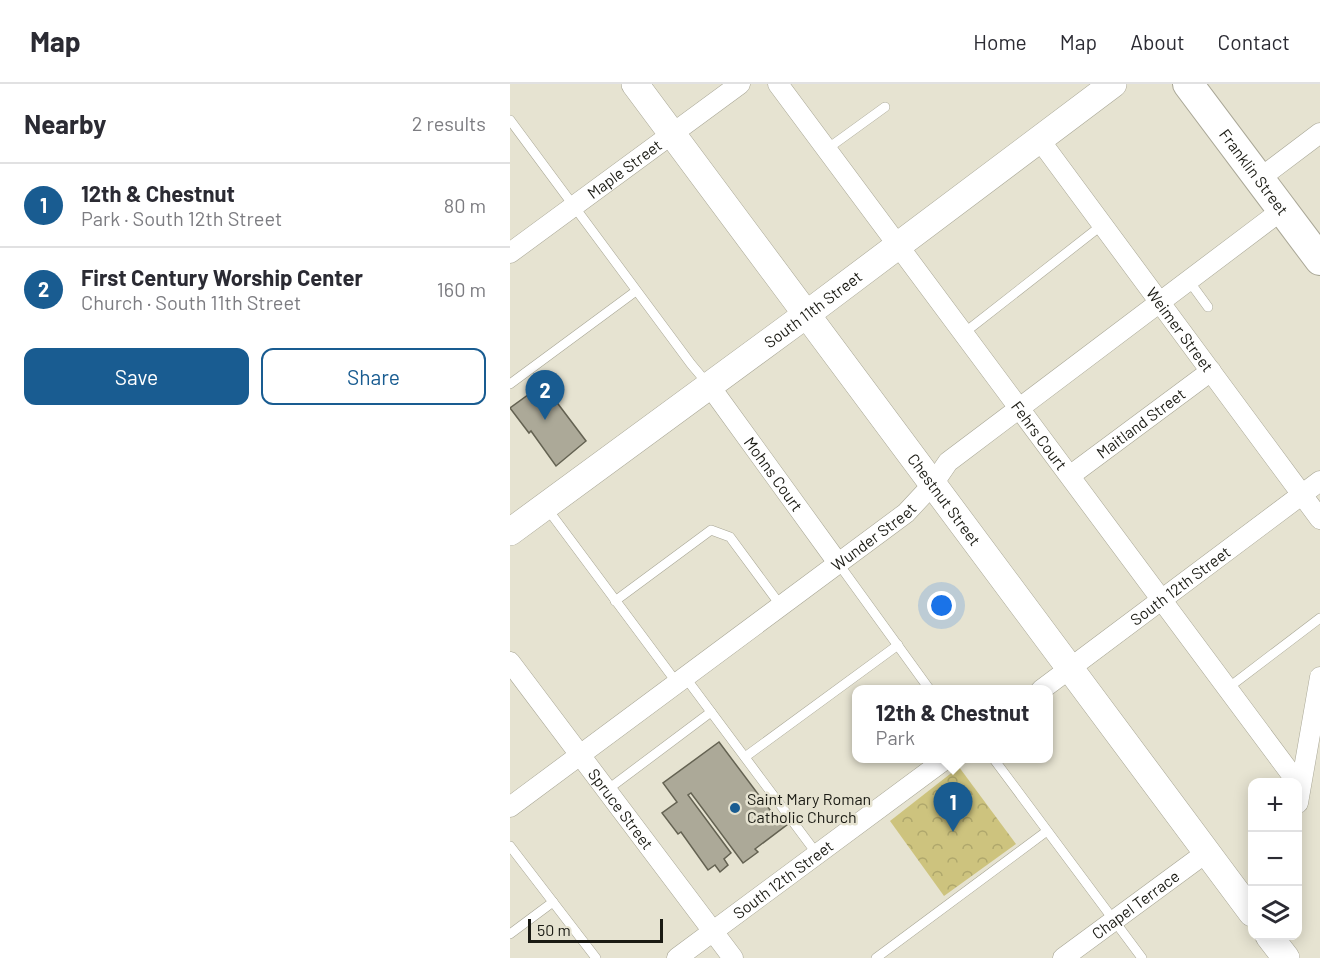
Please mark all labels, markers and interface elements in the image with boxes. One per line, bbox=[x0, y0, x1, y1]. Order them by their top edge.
text: Map bbox=[30, 24, 81, 58]
text: Home bbox=[973, 29, 1027, 54]
text: Map bbox=[1060, 29, 1097, 54]
text: About bbox=[1130, 29, 1185, 54]
text: Contact bbox=[1218, 29, 1290, 54]
text: Nearby bbox=[24, 108, 106, 139]
text: 2 results bbox=[412, 111, 486, 135]
street label: Franklin Street bbox=[1216, 125, 1293, 219]
street label: Maple Street bbox=[583, 135, 665, 202]
text: 12th & Chestnut bbox=[81, 180, 235, 206]
text: 1 bbox=[40, 193, 47, 217]
text: 80 m bbox=[444, 193, 486, 217]
text: Park · South 12th Street bbox=[81, 206, 282, 230]
text: First Century Worship Center bbox=[81, 264, 363, 290]
street label: South 11th Street bbox=[760, 266, 865, 351]
text: 2 bbox=[38, 277, 49, 301]
text: 160 m bbox=[437, 277, 486, 301]
street label: Weimer Street bbox=[1143, 283, 1218, 375]
text: Church · South 11th Street bbox=[81, 290, 301, 314]
button: Save bbox=[24, 348, 249, 405]
button: Share bbox=[261, 348, 486, 405]
pin: 2 bbox=[525, 370, 564, 420]
street label: Maitland Street bbox=[1092, 384, 1189, 462]
street label: Fehrs Court bbox=[1008, 397, 1072, 473]
street label: Mohns Court bbox=[741, 433, 807, 515]
street label: Chestnut Street bbox=[904, 449, 985, 549]
street label: Wunder Street bbox=[827, 499, 920, 574]
street label: South 12th Street bbox=[1126, 542, 1234, 629]
your location bbox=[927, 591, 956, 620]
popup bbox=[852, 685, 1053, 763]
text: 12th & Chestnut bbox=[876, 699, 1029, 725]
text: Park bbox=[876, 725, 915, 749]
street label: Spruce Street bbox=[585, 764, 658, 853]
map controls bbox=[1248, 778, 1302, 940]
button: + bbox=[1248, 778, 1302, 832]
pin: 1 bbox=[934, 782, 972, 832]
place label: Saint Mary Roman Catholic Church bbox=[747, 789, 871, 826]
marker: Saint Mary Roman Catholic Church bbox=[728, 801, 742, 815]
button: − bbox=[1248, 832, 1302, 886]
street label: South 12th Street bbox=[729, 836, 837, 922]
street label: Chapel Terrace bbox=[1088, 866, 1183, 943]
button: layers bbox=[1248, 886, 1302, 940]
scale bar bbox=[528, 916, 663, 944]
text: 50 m bbox=[537, 920, 571, 939]

